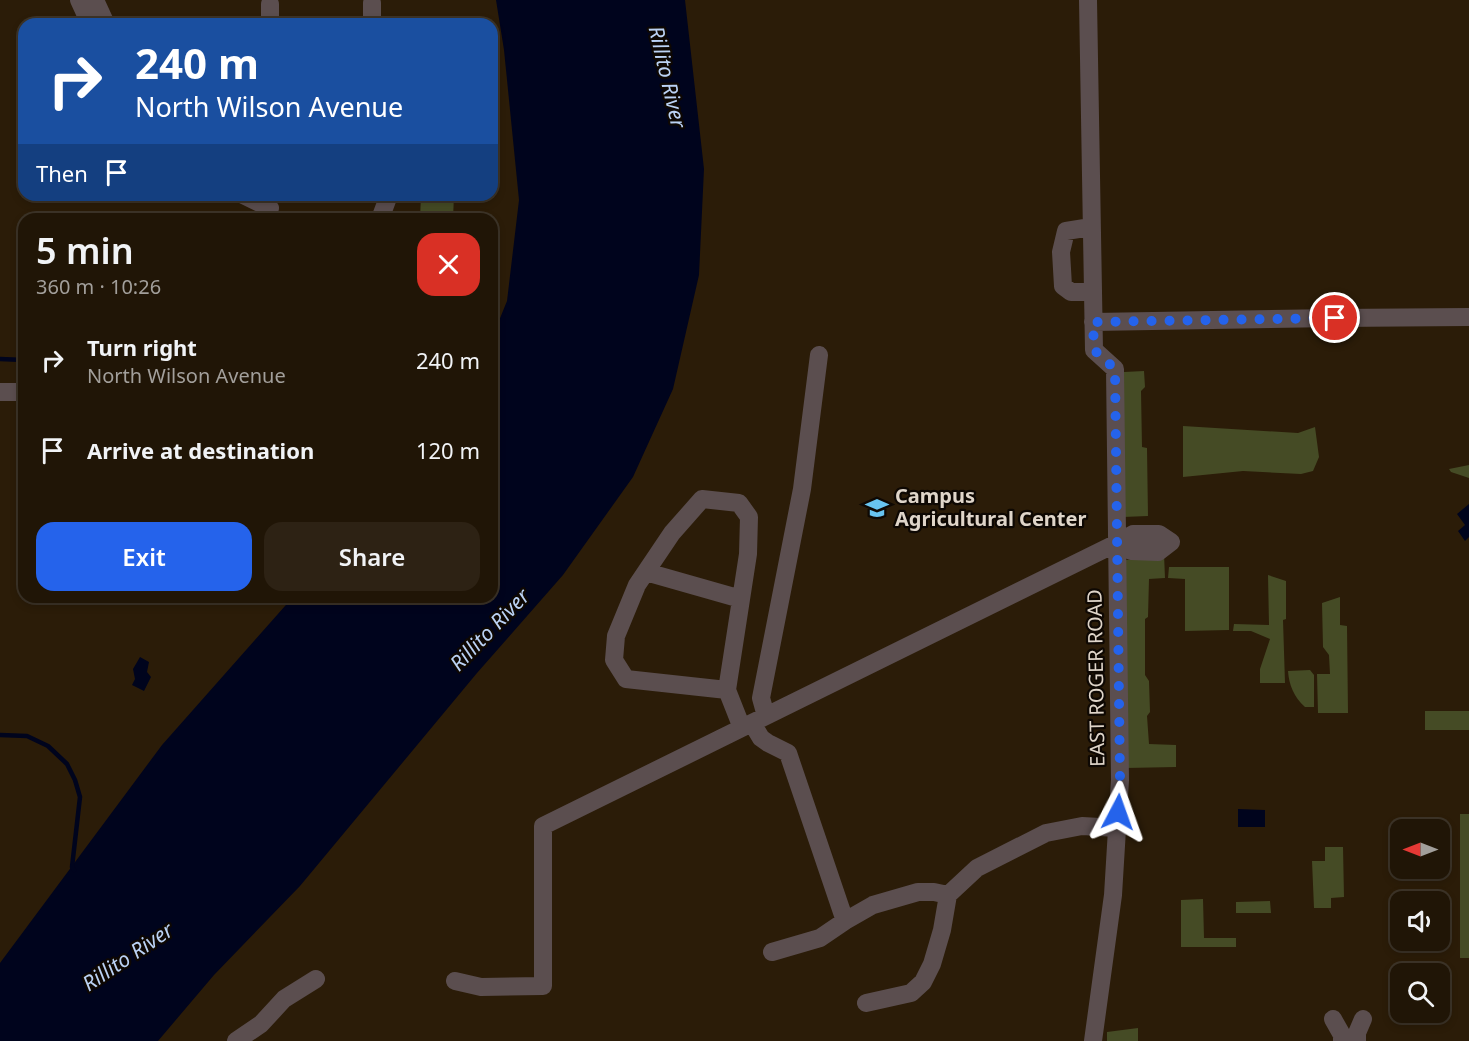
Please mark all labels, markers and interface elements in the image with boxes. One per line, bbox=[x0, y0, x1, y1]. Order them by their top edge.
water label: Rillito River bbox=[643, 23, 694, 132]
text: 240 m bbox=[135, 34, 259, 91]
icon: right bbox=[36, 42, 114, 120]
text: North Wilson Avenue bbox=[135, 88, 403, 125]
icon: arrive bbox=[100, 156, 133, 189]
text: Then bbox=[36, 158, 88, 188]
text: 5 min bbox=[36, 226, 134, 275]
button: close bbox=[417, 233, 480, 296]
text: 360 m · 10:26 bbox=[36, 273, 161, 300]
pin bbox=[1309, 292, 1360, 343]
icon: arrive bbox=[1318, 301, 1351, 334]
text: Turn right bbox=[87, 332, 197, 362]
icon: right bbox=[36, 344, 69, 377]
text: 240 m bbox=[416, 345, 480, 375]
text: North Wilson Avenue bbox=[87, 362, 286, 389]
icon: arrive bbox=[36, 434, 69, 467]
text: Arrive at destination bbox=[87, 435, 314, 465]
text: 120 m bbox=[416, 435, 480, 465]
place label: Campus Agricultural Center bbox=[895, 482, 1086, 532]
school or university icon: Campus Agricultural Center bbox=[864, 495, 890, 521]
button: Exit bbox=[36, 522, 252, 591]
button: Share bbox=[264, 522, 480, 591]
water label: Rillito River bbox=[443, 581, 537, 676]
street label: EAST ROGER ROAD bbox=[1080, 589, 1111, 767]
position arrow bbox=[1086, 780, 1150, 844]
north arrow bbox=[1390, 819, 1450, 879]
map controls bbox=[1390, 819, 1450, 1023]
button: sound bbox=[1390, 891, 1450, 951]
water label: Rillito River bbox=[76, 915, 180, 997]
button: search bbox=[1390, 963, 1450, 1023]

